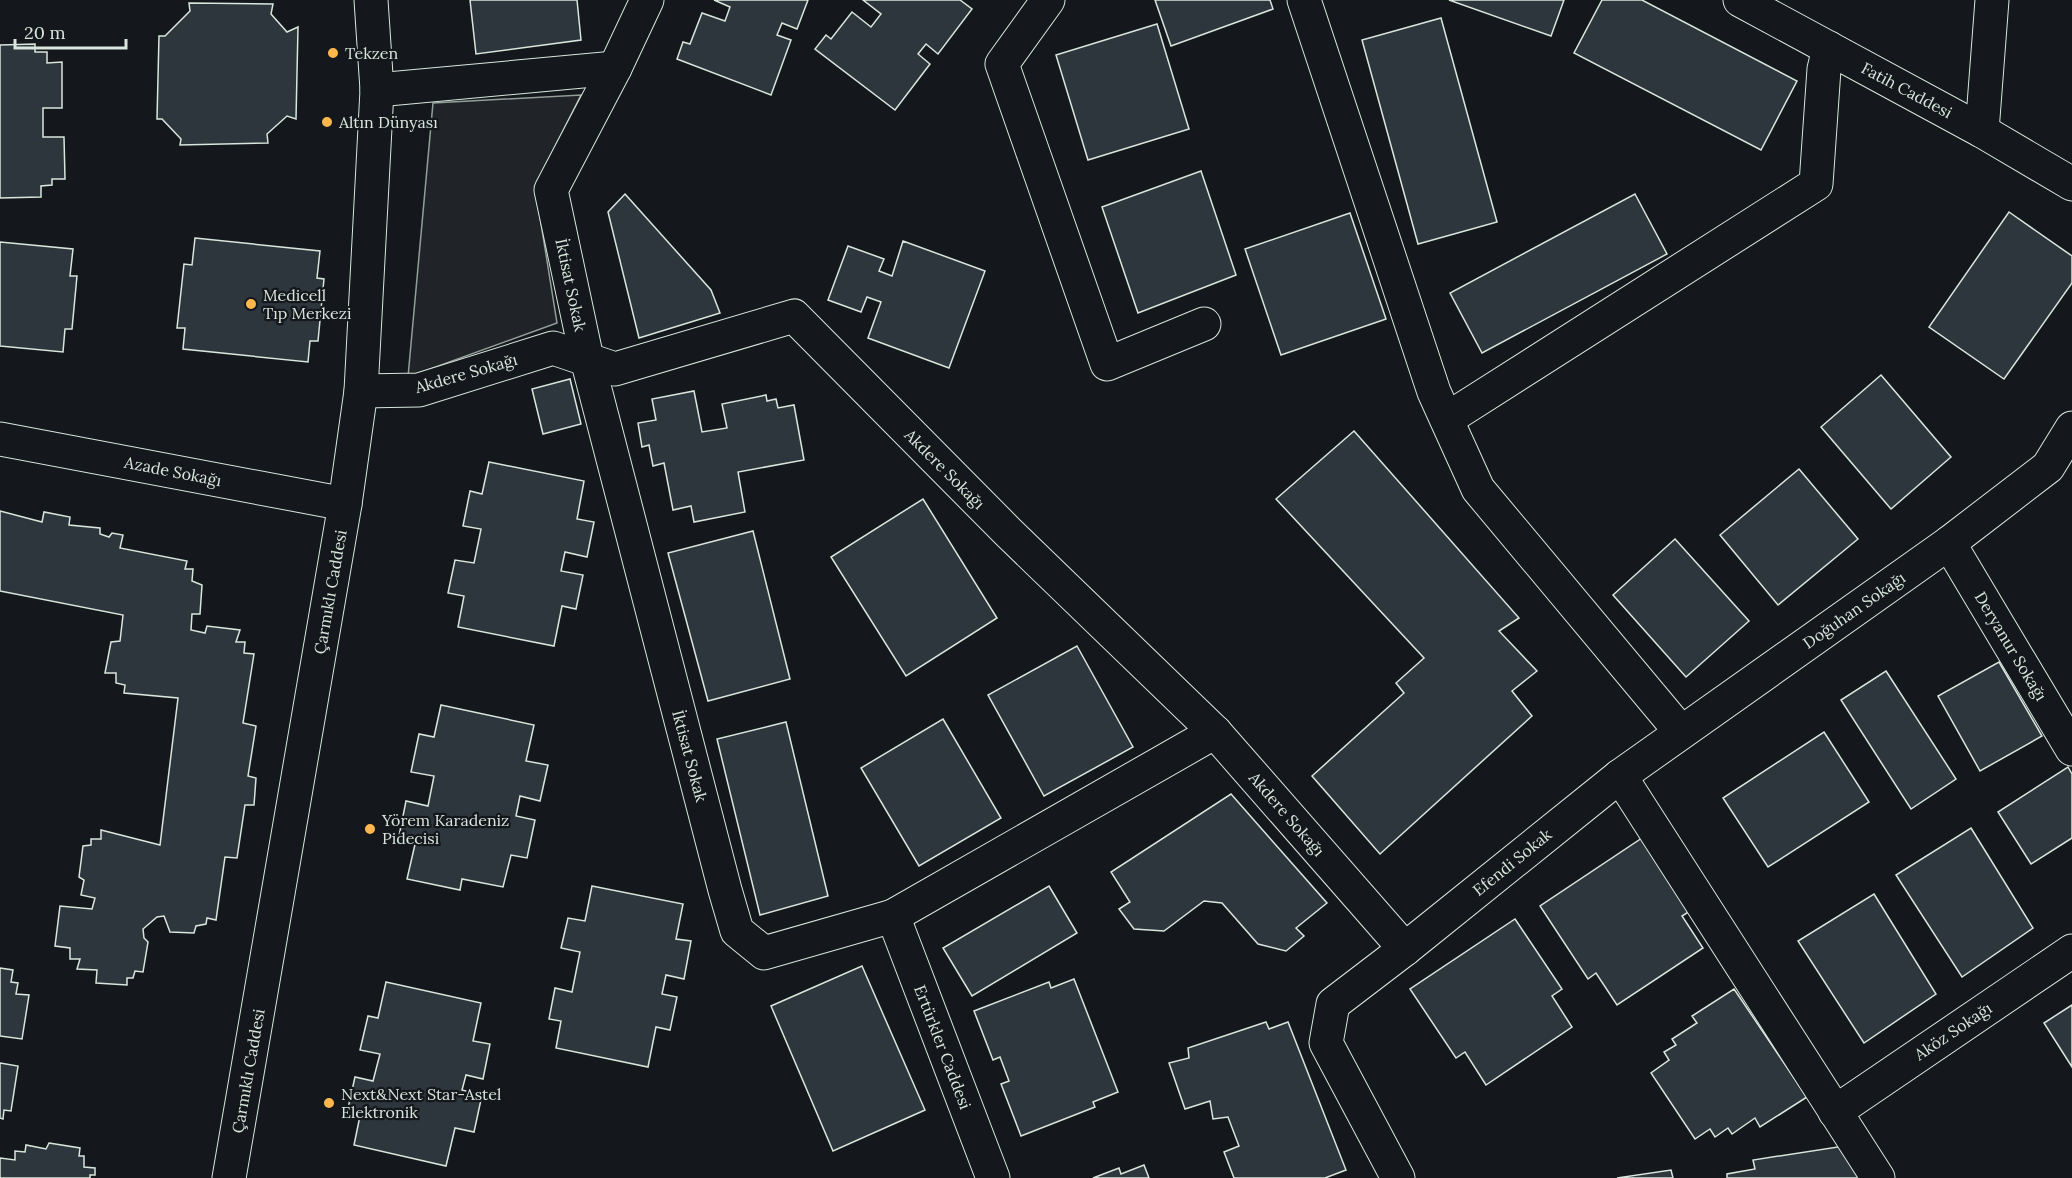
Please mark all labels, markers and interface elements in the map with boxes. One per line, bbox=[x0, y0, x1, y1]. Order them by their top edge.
scale bar bbox=[15, 12, 126, 50]
text: 20 m bbox=[24, 21, 66, 44]
place label: Tekzen bbox=[345, 43, 398, 63]
marker: Tekzen bbox=[326, 46, 340, 60]
street label: Fatih Caddesi bbox=[1858, 58, 1956, 122]
place label: Altın Dünyası bbox=[338, 112, 438, 132]
marker: Altın Dünyası bbox=[320, 115, 334, 129]
street label: İktisat Sokak bbox=[551, 237, 591, 334]
place label: Medicell Tıp Merkezi bbox=[263, 285, 351, 323]
marker: Medicell Tıp Merkezi bbox=[244, 297, 258, 311]
street label: Akdere Sokağı bbox=[412, 349, 519, 397]
street label: Akdere Sokağı bbox=[900, 424, 989, 513]
street label: Azade Sokağı bbox=[122, 452, 223, 490]
street label: Çarmıklı Caddesi bbox=[309, 528, 351, 656]
street label: Doğuhan Sokağı bbox=[1799, 567, 1909, 653]
street label: Deryanur Sokağı bbox=[1971, 588, 2051, 704]
street label: İktisat Sokak bbox=[668, 708, 712, 805]
street label: Akdere Sokağı bbox=[1244, 767, 1329, 860]
place label: Yörem Karadeniz Pidecisi bbox=[381, 810, 509, 848]
marker: Yörem Karadeniz Pidecisi bbox=[363, 822, 377, 836]
street label: Efendi Sokak bbox=[1468, 824, 1556, 900]
street label: Ertürkler Caddesi bbox=[910, 982, 976, 1112]
street label: Aköz Sokağı bbox=[1910, 998, 1996, 1065]
street label: Çarmıklı Caddesi bbox=[227, 1007, 269, 1135]
place label: Next&Next Star-Astel Elektronik bbox=[341, 1084, 501, 1122]
marker: Next&Next Star-Astel Elektronik bbox=[322, 1096, 336, 1110]

